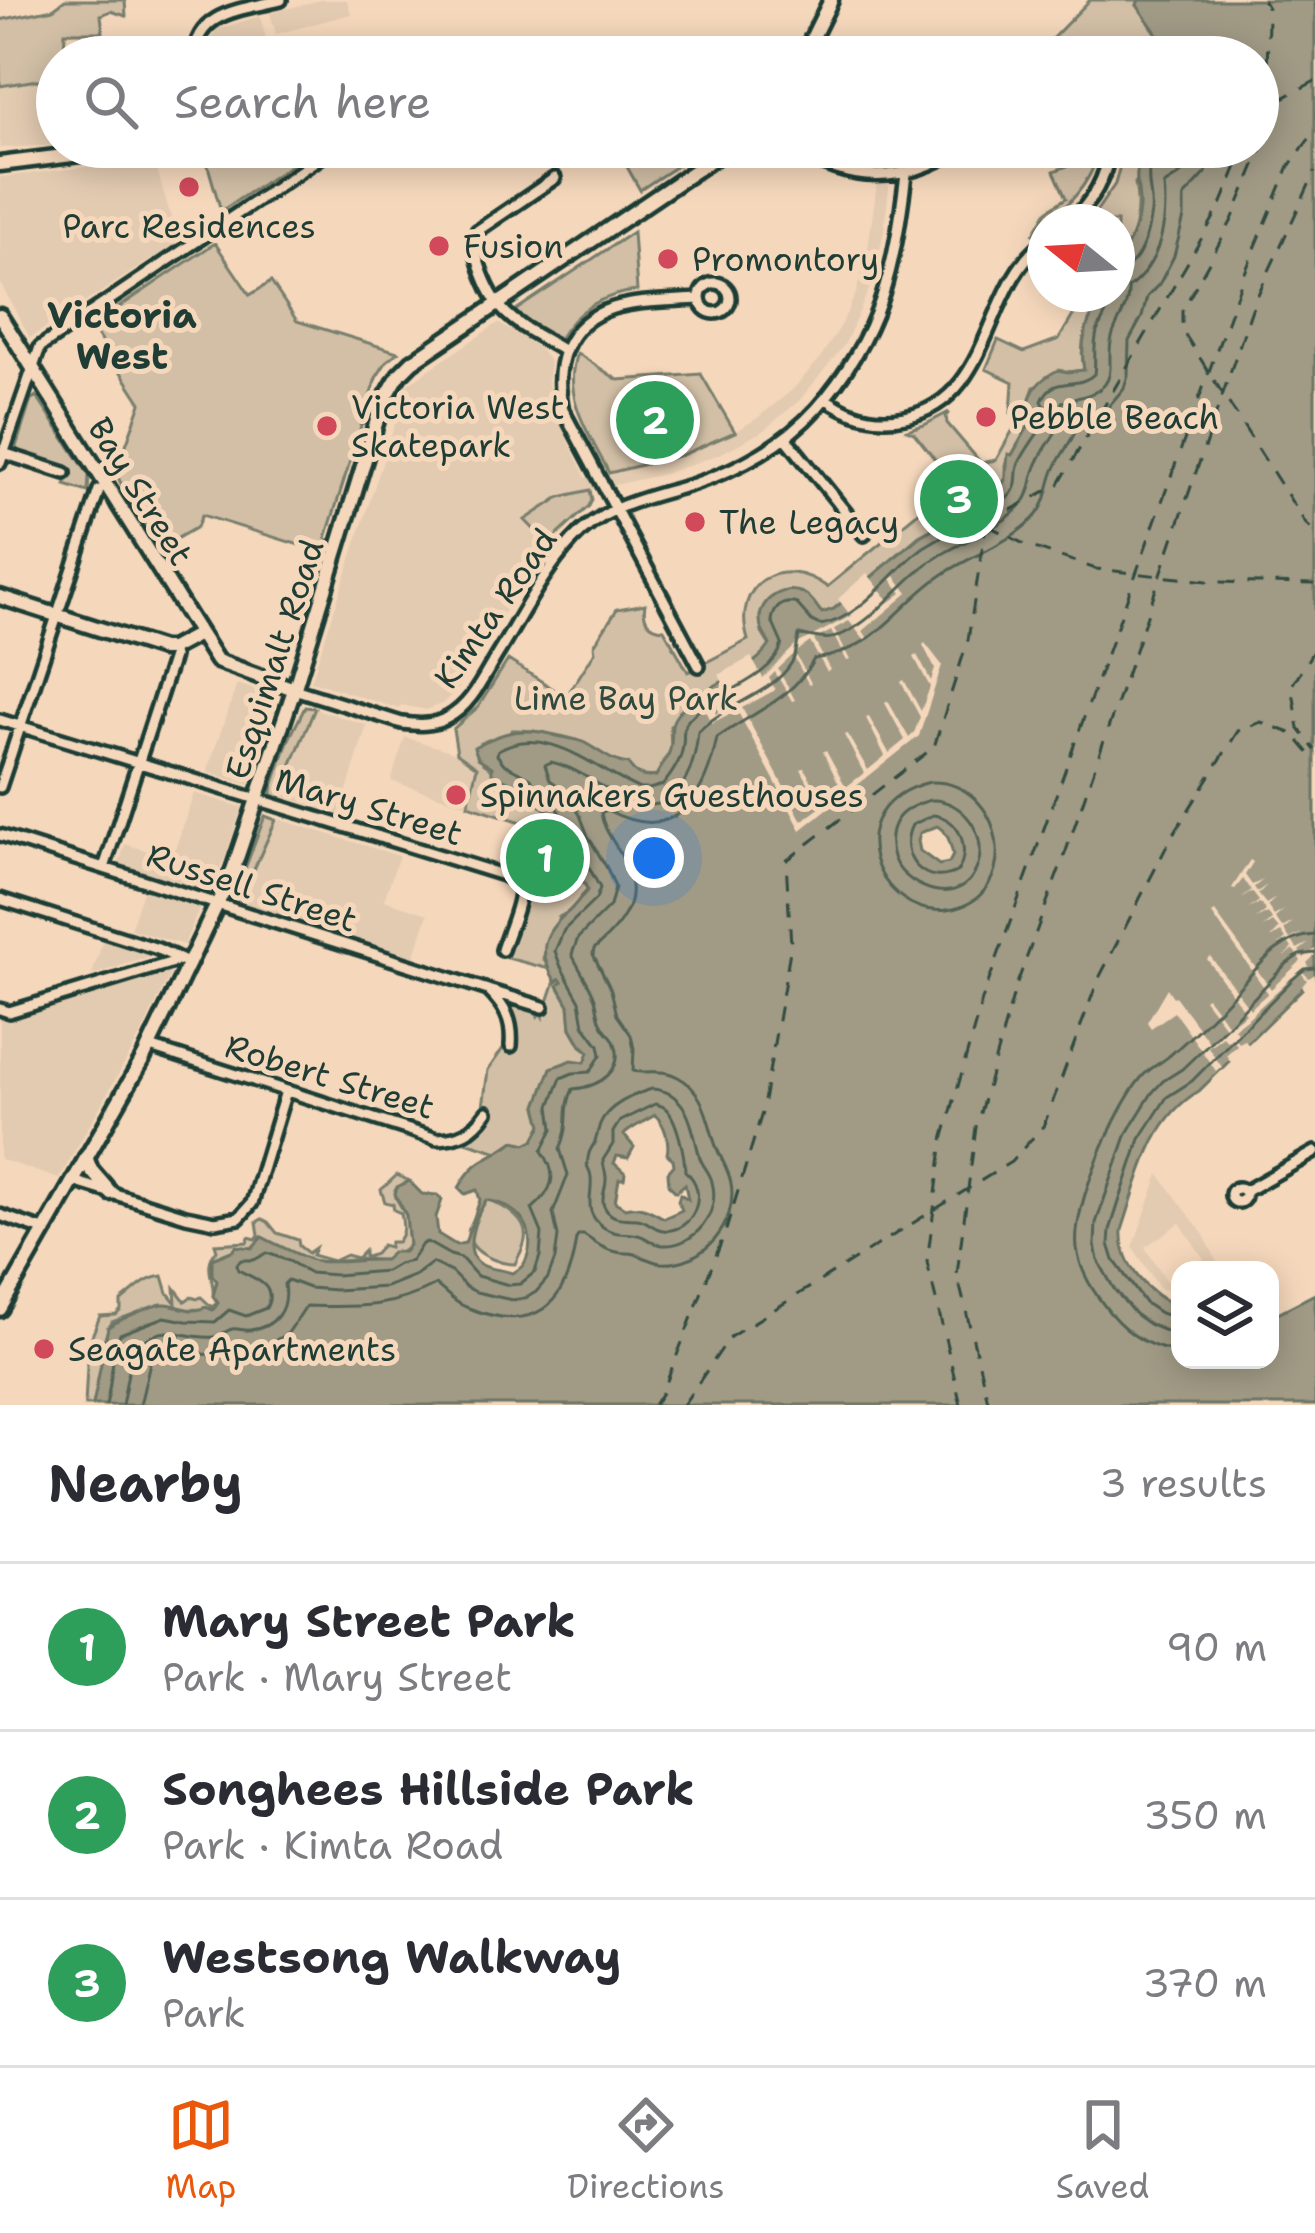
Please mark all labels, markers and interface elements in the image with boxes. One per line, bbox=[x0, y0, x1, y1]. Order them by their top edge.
search box bbox=[36, 36, 1279, 168]
icon: search bbox=[78, 69, 144, 135]
text: Search here bbox=[174, 72, 431, 132]
marker: Parc Residences bbox=[176, 174, 202, 200]
place label: Parc Residences bbox=[62, 204, 316, 249]
north arrow bbox=[1027, 204, 1135, 312]
place label: Fusion bbox=[463, 224, 564, 269]
marker: Fusion bbox=[426, 233, 452, 259]
place label: Promontory bbox=[692, 237, 879, 282]
marker: Promontory bbox=[655, 246, 681, 272]
district label: Victoria West bbox=[47, 291, 197, 381]
pin: 2 bbox=[616, 375, 694, 465]
place label: Victoria West Skatepark bbox=[351, 385, 565, 468]
place label: Pebble Beach bbox=[1010, 395, 1219, 440]
marker: Pebble Beach bbox=[973, 404, 999, 430]
street label: Bay Street bbox=[77, 409, 204, 574]
marker: Victoria West Skatepark bbox=[314, 413, 340, 439]
pin: 3 bbox=[920, 454, 998, 544]
place label: The Legacy bbox=[719, 500, 899, 545]
marker: The Legacy bbox=[682, 509, 708, 535]
street label: Kimta Road bbox=[424, 519, 567, 697]
street label: Esquimalt Road bbox=[214, 533, 334, 785]
park label: Lime Bay Park bbox=[514, 676, 738, 721]
street label: Mary Street bbox=[270, 757, 468, 856]
place label: Spinnakers Guesthouses bbox=[480, 773, 864, 818]
marker: Spinnakers Guesthouses bbox=[443, 782, 469, 808]
pin: 1 bbox=[506, 813, 584, 903]
your location bbox=[624, 828, 684, 888]
street label: Russell Street bbox=[141, 832, 363, 943]
street label: Robert Street bbox=[220, 1023, 440, 1130]
map controls bbox=[1171, 1261, 1279, 1369]
button: layers bbox=[1171, 1261, 1279, 1369]
place label: Seagate Apartments bbox=[68, 1327, 396, 1372]
marker: Seagate Apartments bbox=[31, 1336, 57, 1362]
text: Nearby bbox=[48, 1449, 243, 1517]
text: 3 results bbox=[1100, 1457, 1267, 1509]
text: Mary Street Park bbox=[162, 1591, 576, 1651]
text: 1 bbox=[78, 1621, 96, 1673]
text: 90 m bbox=[1166, 1621, 1267, 1673]
text: Park · Mary Street bbox=[162, 1651, 512, 1703]
text: Songhees Hillside Park bbox=[162, 1759, 695, 1819]
text: 2 bbox=[73, 1789, 101, 1841]
text: 350 m bbox=[1143, 1789, 1267, 1841]
text: Park · Kimta Road bbox=[162, 1819, 503, 1871]
text: Westsong Walkway bbox=[162, 1927, 621, 1987]
text: 3 bbox=[73, 1957, 101, 2009]
text: 370 m bbox=[1142, 1957, 1267, 2009]
text: Park bbox=[162, 1987, 246, 2039]
tab: Map bbox=[166, 2092, 236, 2209]
tab: Directions bbox=[567, 2092, 725, 2209]
tab: Saved bbox=[1056, 2092, 1149, 2209]

